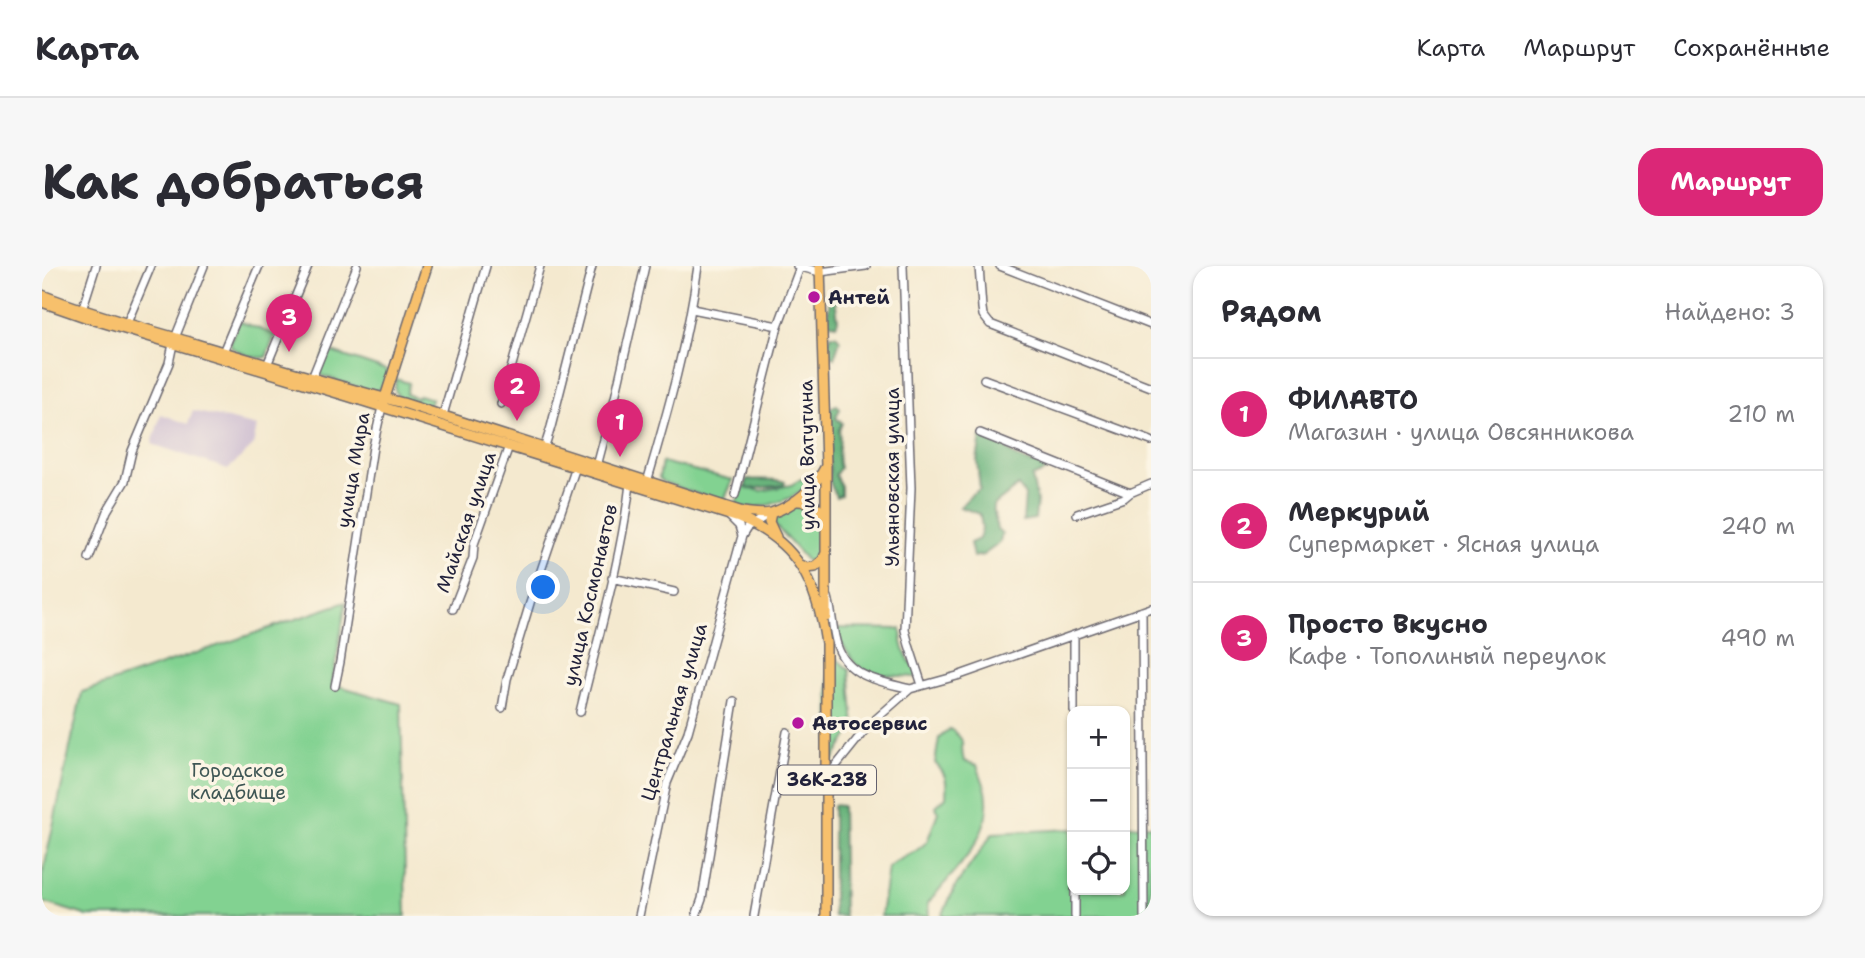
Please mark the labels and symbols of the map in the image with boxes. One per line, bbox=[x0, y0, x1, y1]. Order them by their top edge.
place label: Антей bbox=[828, 285, 890, 310]
marker: Антей bbox=[806, 289, 822, 305]
pin: 3 bbox=[266, 294, 312, 352]
pin: 2 bbox=[494, 363, 540, 421]
street label: улица Ватутина bbox=[793, 379, 821, 531]
street label: Ульяновская улица bbox=[880, 387, 905, 567]
pin: 1 bbox=[597, 399, 643, 457]
street label: улица Мира bbox=[331, 410, 376, 530]
street label: Майская улица bbox=[430, 448, 502, 596]
street label: улица Космонавтов bbox=[557, 502, 623, 688]
your location bbox=[526, 570, 560, 604]
street label: Центральная улица bbox=[635, 620, 713, 804]
place label: Автосервис bbox=[812, 711, 928, 736]
marker: Автосервис bbox=[790, 715, 806, 731]
park label: Городское кладбище bbox=[190, 758, 286, 805]
road number: 36К-238 bbox=[778, 766, 876, 794]

